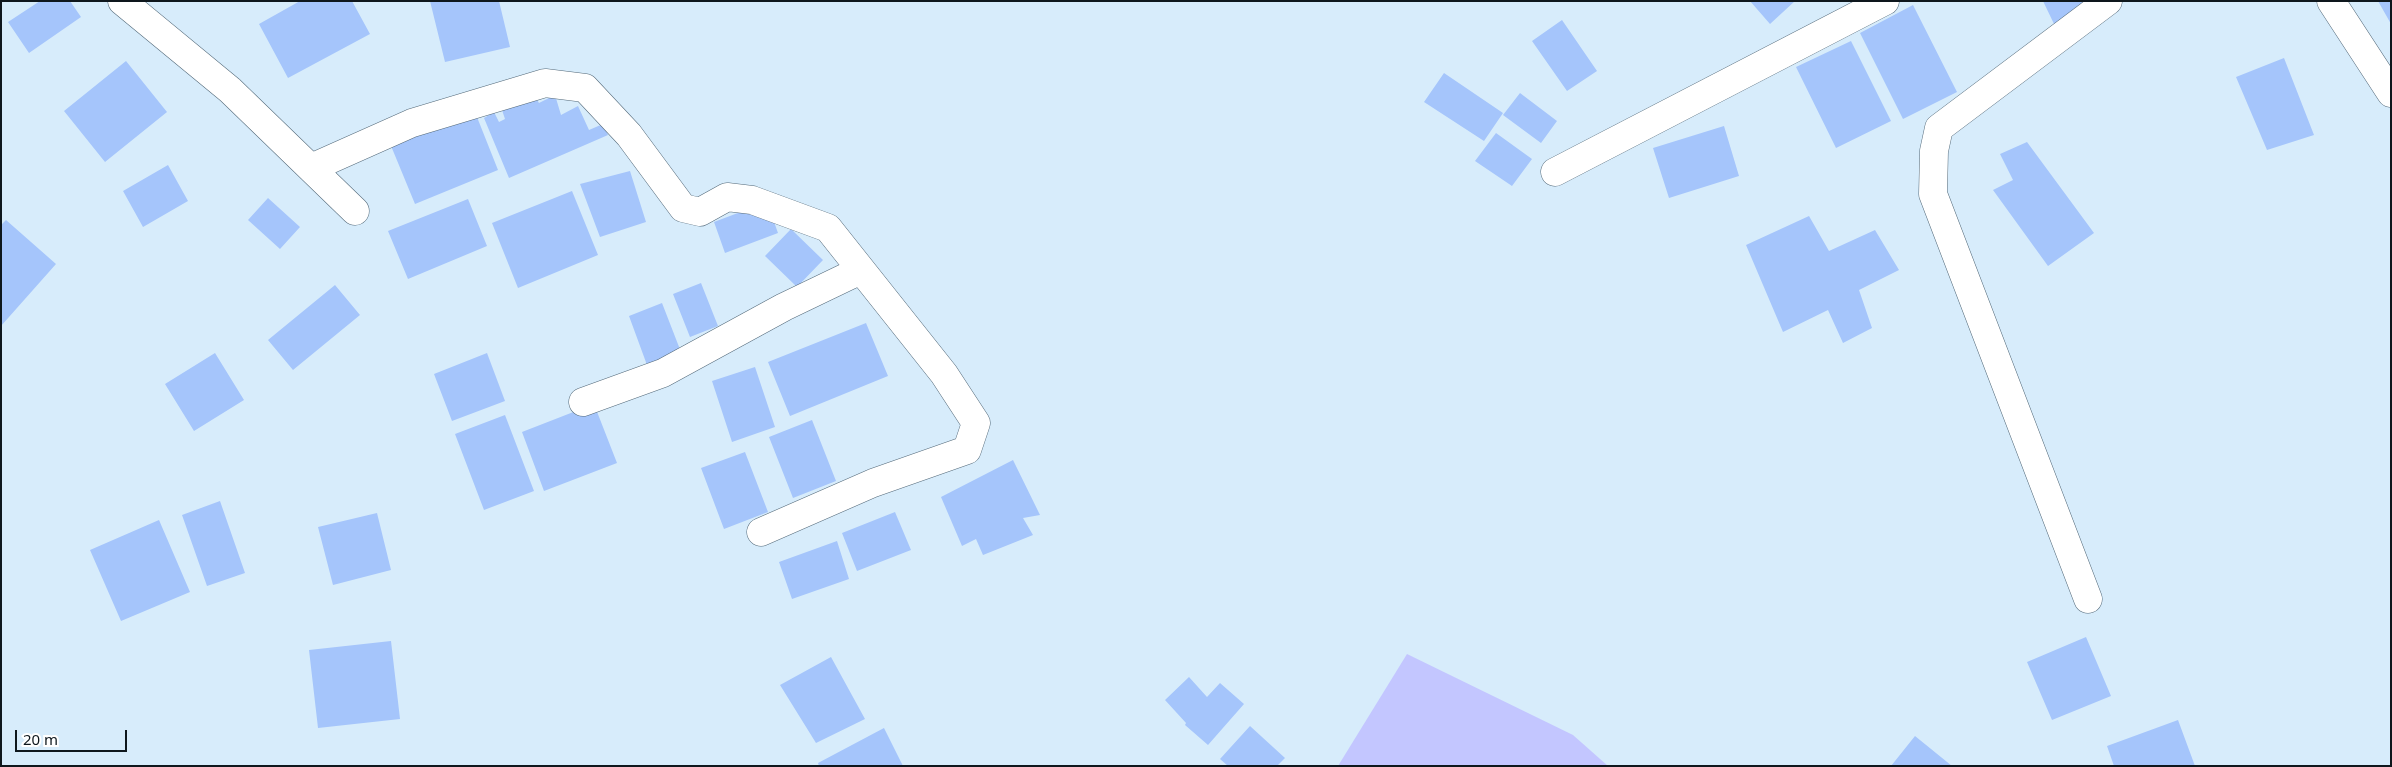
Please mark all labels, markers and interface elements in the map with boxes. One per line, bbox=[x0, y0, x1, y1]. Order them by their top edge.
scale bar bbox=[18, 720, 130, 752]
text: 20 m bbox=[23, 729, 58, 749]

